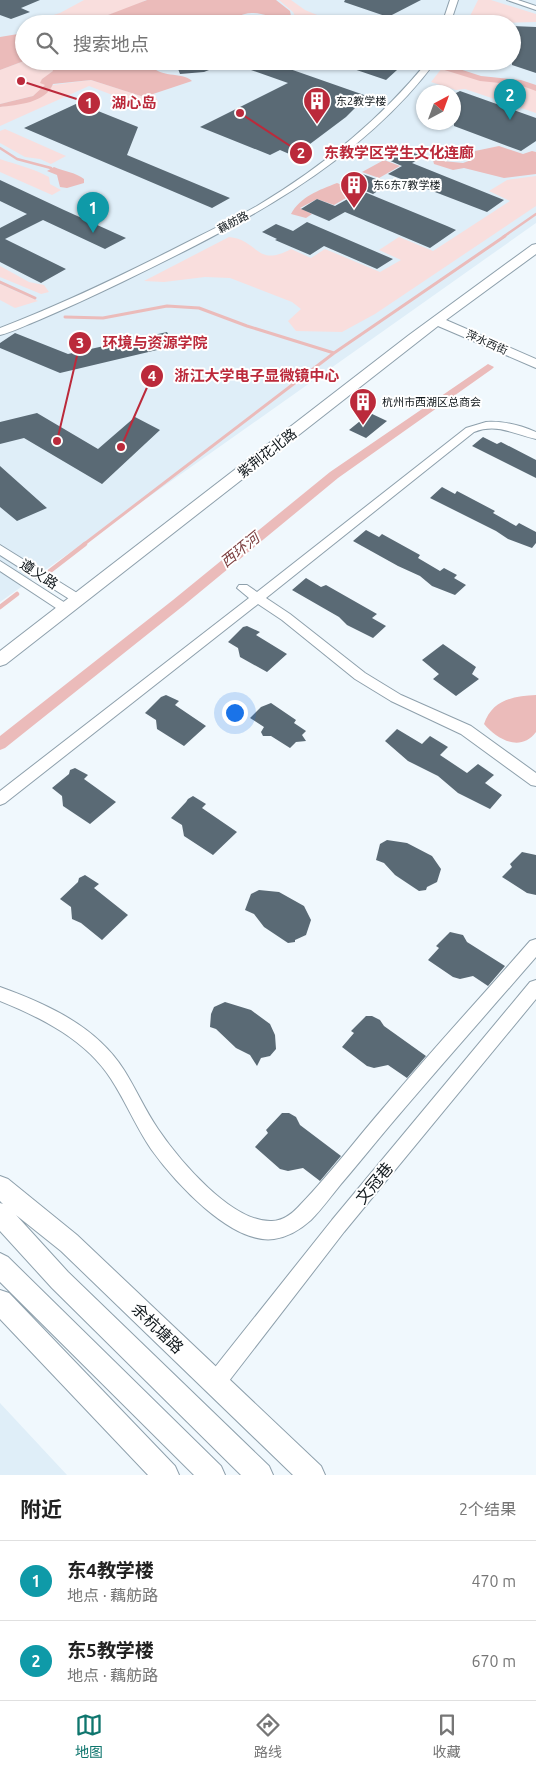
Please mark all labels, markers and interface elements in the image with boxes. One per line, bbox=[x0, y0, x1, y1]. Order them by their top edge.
search box bbox=[15, 15, 521, 70]
icon: search bbox=[33, 29, 61, 57]
text: 搜索地点 bbox=[73, 33, 149, 55]
pin: 2 bbox=[494, 79, 526, 120]
north arrow bbox=[416, 85, 461, 130]
building icon: 东2教学楼 bbox=[302, 86, 332, 125]
callout: 湖心岛 bbox=[76, 88, 166, 118]
text: 1 bbox=[85, 94, 93, 111]
text: 湖心岛 bbox=[111, 94, 157, 111]
place label: 东2教学楼 bbox=[336, 95, 386, 107]
callout: 东教学区学生文化连廊 bbox=[289, 138, 484, 168]
text: 2 bbox=[297, 144, 305, 161]
text: 东教学区学生文化连廊 bbox=[324, 144, 474, 161]
building icon: 东6东7教学楼 bbox=[339, 170, 369, 209]
place label: 东6东7教学楼 bbox=[373, 179, 440, 191]
pin: 1 bbox=[77, 192, 109, 233]
street label: 藕舫路 bbox=[216, 209, 250, 235]
callout: 环境与资源学院 bbox=[68, 328, 218, 358]
street label: 萍水西街 bbox=[464, 328, 510, 356]
text: 3 bbox=[76, 334, 84, 351]
text: 环境与资源学院 bbox=[102, 334, 208, 351]
callout: 浙江大学电子显微镜中心 bbox=[139, 361, 349, 391]
text: 4 bbox=[148, 367, 156, 384]
text: 浙江大学电子显微镜中心 bbox=[174, 367, 340, 384]
building icon: 杭州市西湖区总商会 bbox=[348, 387, 378, 426]
place label: 杭州市西湖区总商会 bbox=[382, 396, 481, 408]
street label: 紫荆花北路 bbox=[234, 425, 300, 481]
water label: 西环河 bbox=[217, 527, 265, 570]
street label: 遵义路 bbox=[17, 556, 61, 592]
your location bbox=[222, 700, 248, 726]
street label: 文冠巷 bbox=[352, 1159, 396, 1207]
street label: 余杭塘路 bbox=[129, 1299, 187, 1357]
text: 附近 bbox=[20, 1497, 62, 1521]
text: 2个结果 bbox=[459, 1500, 516, 1518]
text: 东4教学楼 bbox=[67, 1559, 154, 1581]
text: 1 bbox=[31, 1572, 41, 1590]
text: 470 m bbox=[471, 1572, 516, 1590]
text: 地点 · 藕舫路 bbox=[67, 1586, 158, 1604]
text: 东5教学楼 bbox=[67, 1639, 154, 1661]
text: 2 bbox=[31, 1652, 41, 1670]
text: 670 m bbox=[471, 1652, 516, 1670]
text: 地点 · 藕舫路 bbox=[67, 1666, 158, 1684]
tab: 地图 bbox=[75, 1711, 103, 1761]
tab: 路线 bbox=[254, 1711, 282, 1761]
tab: 收藏 bbox=[433, 1711, 461, 1761]

